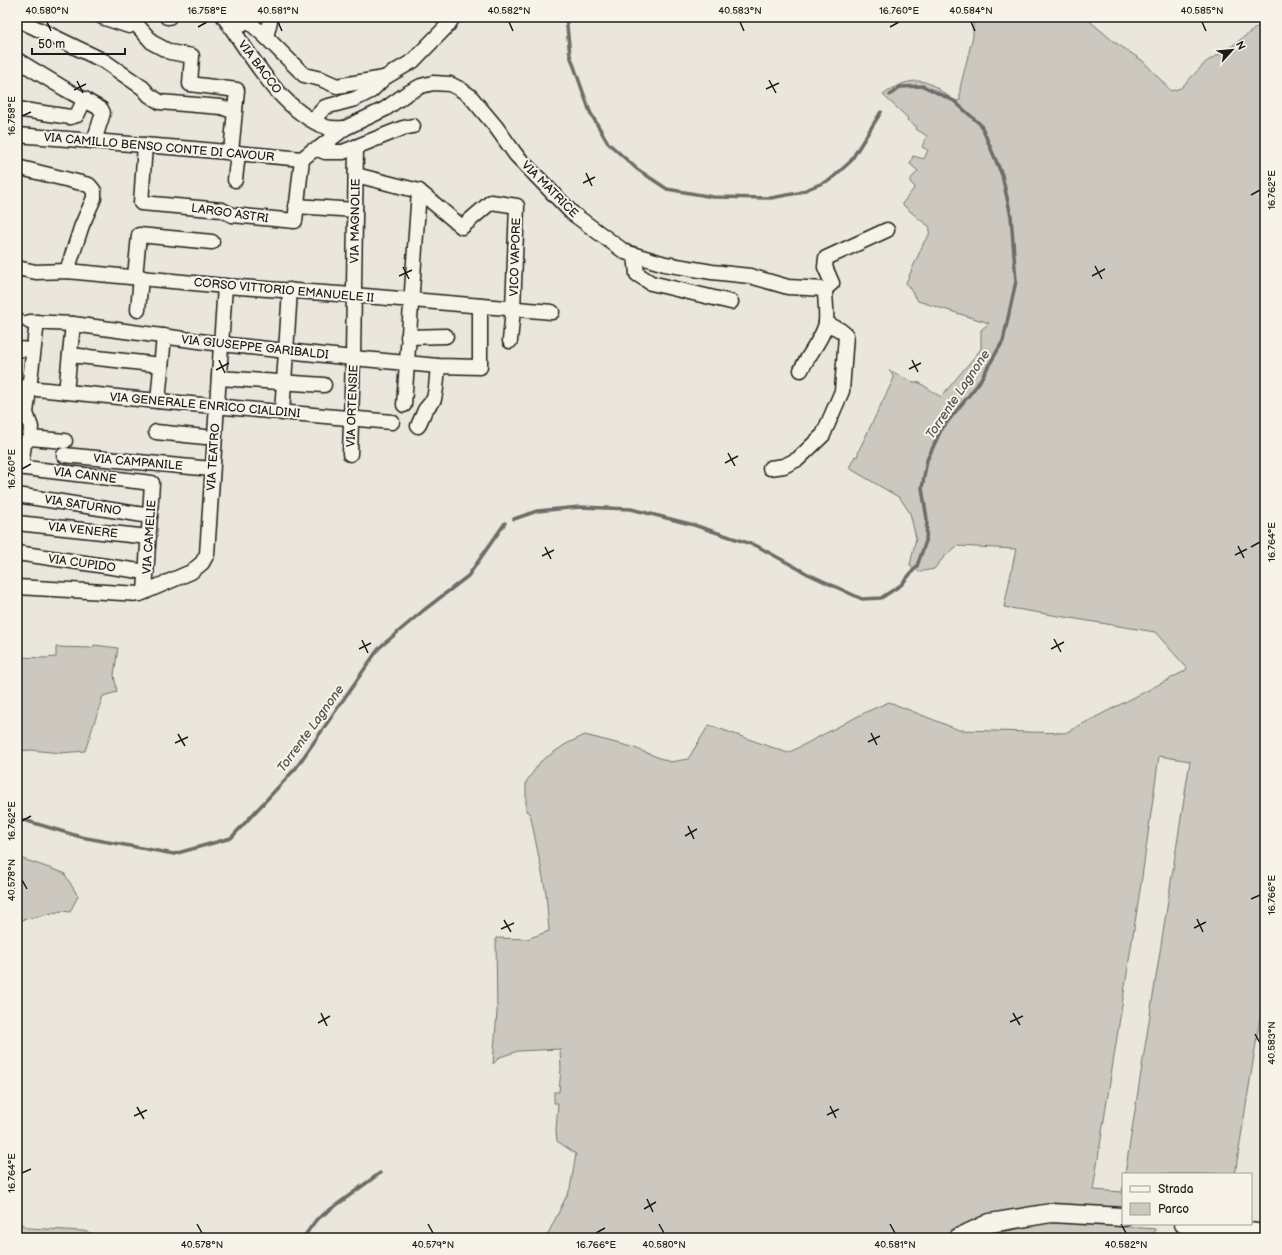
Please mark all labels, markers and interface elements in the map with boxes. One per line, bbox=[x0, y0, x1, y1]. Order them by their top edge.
text: 40.580°N bbox=[25, 5, 69, 17]
text: 16.758°E bbox=[187, 5, 227, 17]
text: 40.581°N bbox=[257, 5, 299, 17]
text: 40.582°N bbox=[487, 5, 531, 17]
text: 40.583°N bbox=[718, 5, 762, 17]
text: 16.760°E bbox=[879, 5, 919, 17]
text: 40.584°N bbox=[949, 5, 993, 17]
text: 40.585°N bbox=[1180, 5, 1224, 17]
scale bar bbox=[32, 30, 125, 56]
north arrow bbox=[1212, 30, 1252, 70]
text: 50 m bbox=[38, 37, 65, 52]
street label: VIA BACCO bbox=[235, 38, 285, 97]
text: N bbox=[1233, 39, 1248, 52]
text: 16.758°E bbox=[6, 96, 18, 136]
street label: VIA CAMILLO BENSO CONTE DI CAVOUR bbox=[43, 130, 275, 165]
street label: VIA MATRICE bbox=[518, 158, 581, 221]
text: 16.762°E bbox=[1266, 170, 1278, 210]
street label: VIA MAGNOLIE bbox=[347, 178, 364, 264]
street label: LARGO ASTRI bbox=[190, 201, 270, 226]
street label: VICO VAPORE bbox=[507, 217, 524, 297]
street label: CORSO VITTORIO EMANUELE II bbox=[193, 275, 375, 306]
street label: VIA GIUSEPPE GARIBALDI bbox=[181, 332, 330, 363]
water label: Torrente Lagnone bbox=[922, 347, 994, 442]
street label: VIA ORTENSIE bbox=[344, 364, 361, 447]
street label: VIA GENERALE ENRICO CIALDINI bbox=[109, 390, 301, 421]
street label: VIA TEATRO bbox=[204, 423, 223, 491]
text: 16.760°E bbox=[6, 449, 18, 489]
street label: VIA CAMPANILE bbox=[93, 451, 183, 474]
street label: VIA CANNE bbox=[52, 464, 117, 487]
street label: VIA SATURNO bbox=[43, 492, 122, 519]
street label: VIA CAMELIE bbox=[139, 499, 160, 575]
street label: VIA VENERE bbox=[47, 519, 119, 542]
text: 16.764°E bbox=[1266, 522, 1278, 562]
street label: VIA CUPIDO bbox=[47, 551, 117, 576]
water label: Torrente Lagnone bbox=[274, 682, 348, 775]
text: 16.762°E bbox=[6, 801, 18, 841]
text: 40.578°N bbox=[6, 859, 18, 901]
text: 16.766°E bbox=[1266, 875, 1278, 915]
text: 40.583°N bbox=[1266, 1021, 1278, 1065]
text: 16.764°E bbox=[6, 1153, 18, 1193]
legend bbox=[1122, 1173, 1252, 1225]
text: Strada bbox=[1158, 1182, 1194, 1197]
text: Parco bbox=[1158, 1202, 1189, 1217]
text: 40.578°N bbox=[181, 1239, 223, 1251]
text: 40.579°N bbox=[412, 1239, 454, 1251]
text: 16.766°E bbox=[576, 1239, 616, 1251]
text: 40.580°N bbox=[642, 1239, 686, 1251]
text: 40.581°N bbox=[874, 1239, 916, 1251]
text: 40.582°N bbox=[1104, 1239, 1148, 1251]

